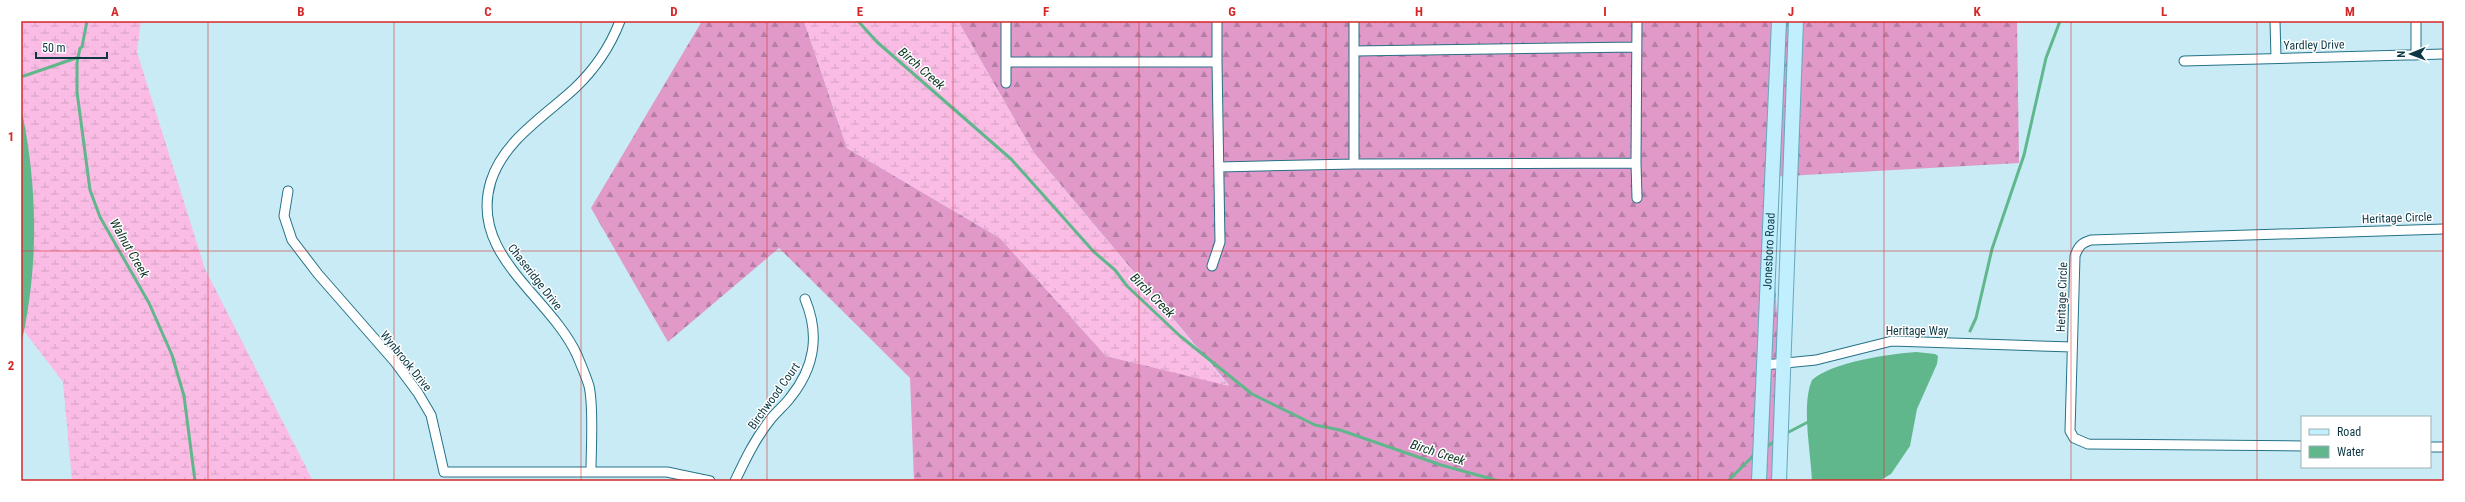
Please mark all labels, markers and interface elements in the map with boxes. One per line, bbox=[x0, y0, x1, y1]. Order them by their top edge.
text: A bbox=[111, 4, 119, 19]
text: B bbox=[297, 4, 305, 19]
text: C bbox=[484, 4, 492, 19]
text: D bbox=[670, 4, 678, 19]
text: E bbox=[857, 4, 864, 19]
text: F bbox=[1043, 4, 1049, 19]
text: G bbox=[1228, 4, 1236, 19]
text: H bbox=[1415, 4, 1423, 19]
text: I bbox=[1603, 4, 1607, 19]
text: J bbox=[1788, 4, 1794, 19]
text: K bbox=[1973, 4, 1981, 19]
text: L bbox=[2161, 4, 2167, 19]
text: M bbox=[2345, 4, 2355, 19]
scale bar bbox=[36, 34, 107, 60]
north arrow bbox=[2391, 34, 2431, 74]
street label: Yardley Drive bbox=[2283, 37, 2345, 53]
text: 50 m bbox=[42, 41, 66, 55]
water label: Birch Creek bbox=[895, 44, 948, 93]
text: N bbox=[2395, 50, 2408, 58]
text: 1 bbox=[8, 129, 14, 144]
street label: Heritage Circle bbox=[2362, 210, 2433, 226]
street label: Jonesboro Road bbox=[1760, 212, 1778, 290]
water label: Walnut Creek bbox=[107, 216, 153, 281]
street label: Chaseridge Drive bbox=[505, 241, 565, 313]
street label: Heritage Circle bbox=[2054, 261, 2070, 332]
water label: Birch Creek bbox=[1127, 270, 1178, 321]
street label: Heritage Way bbox=[1886, 324, 1948, 338]
street label: Wynbrook Drive bbox=[377, 328, 435, 394]
text: 2 bbox=[8, 358, 15, 373]
street label: Birchwood Court bbox=[745, 360, 803, 432]
legend bbox=[2301, 416, 2431, 468]
text: Road bbox=[2337, 425, 2361, 439]
water label: Birch Creek bbox=[1409, 437, 1467, 468]
text: Water bbox=[2337, 445, 2365, 459]

